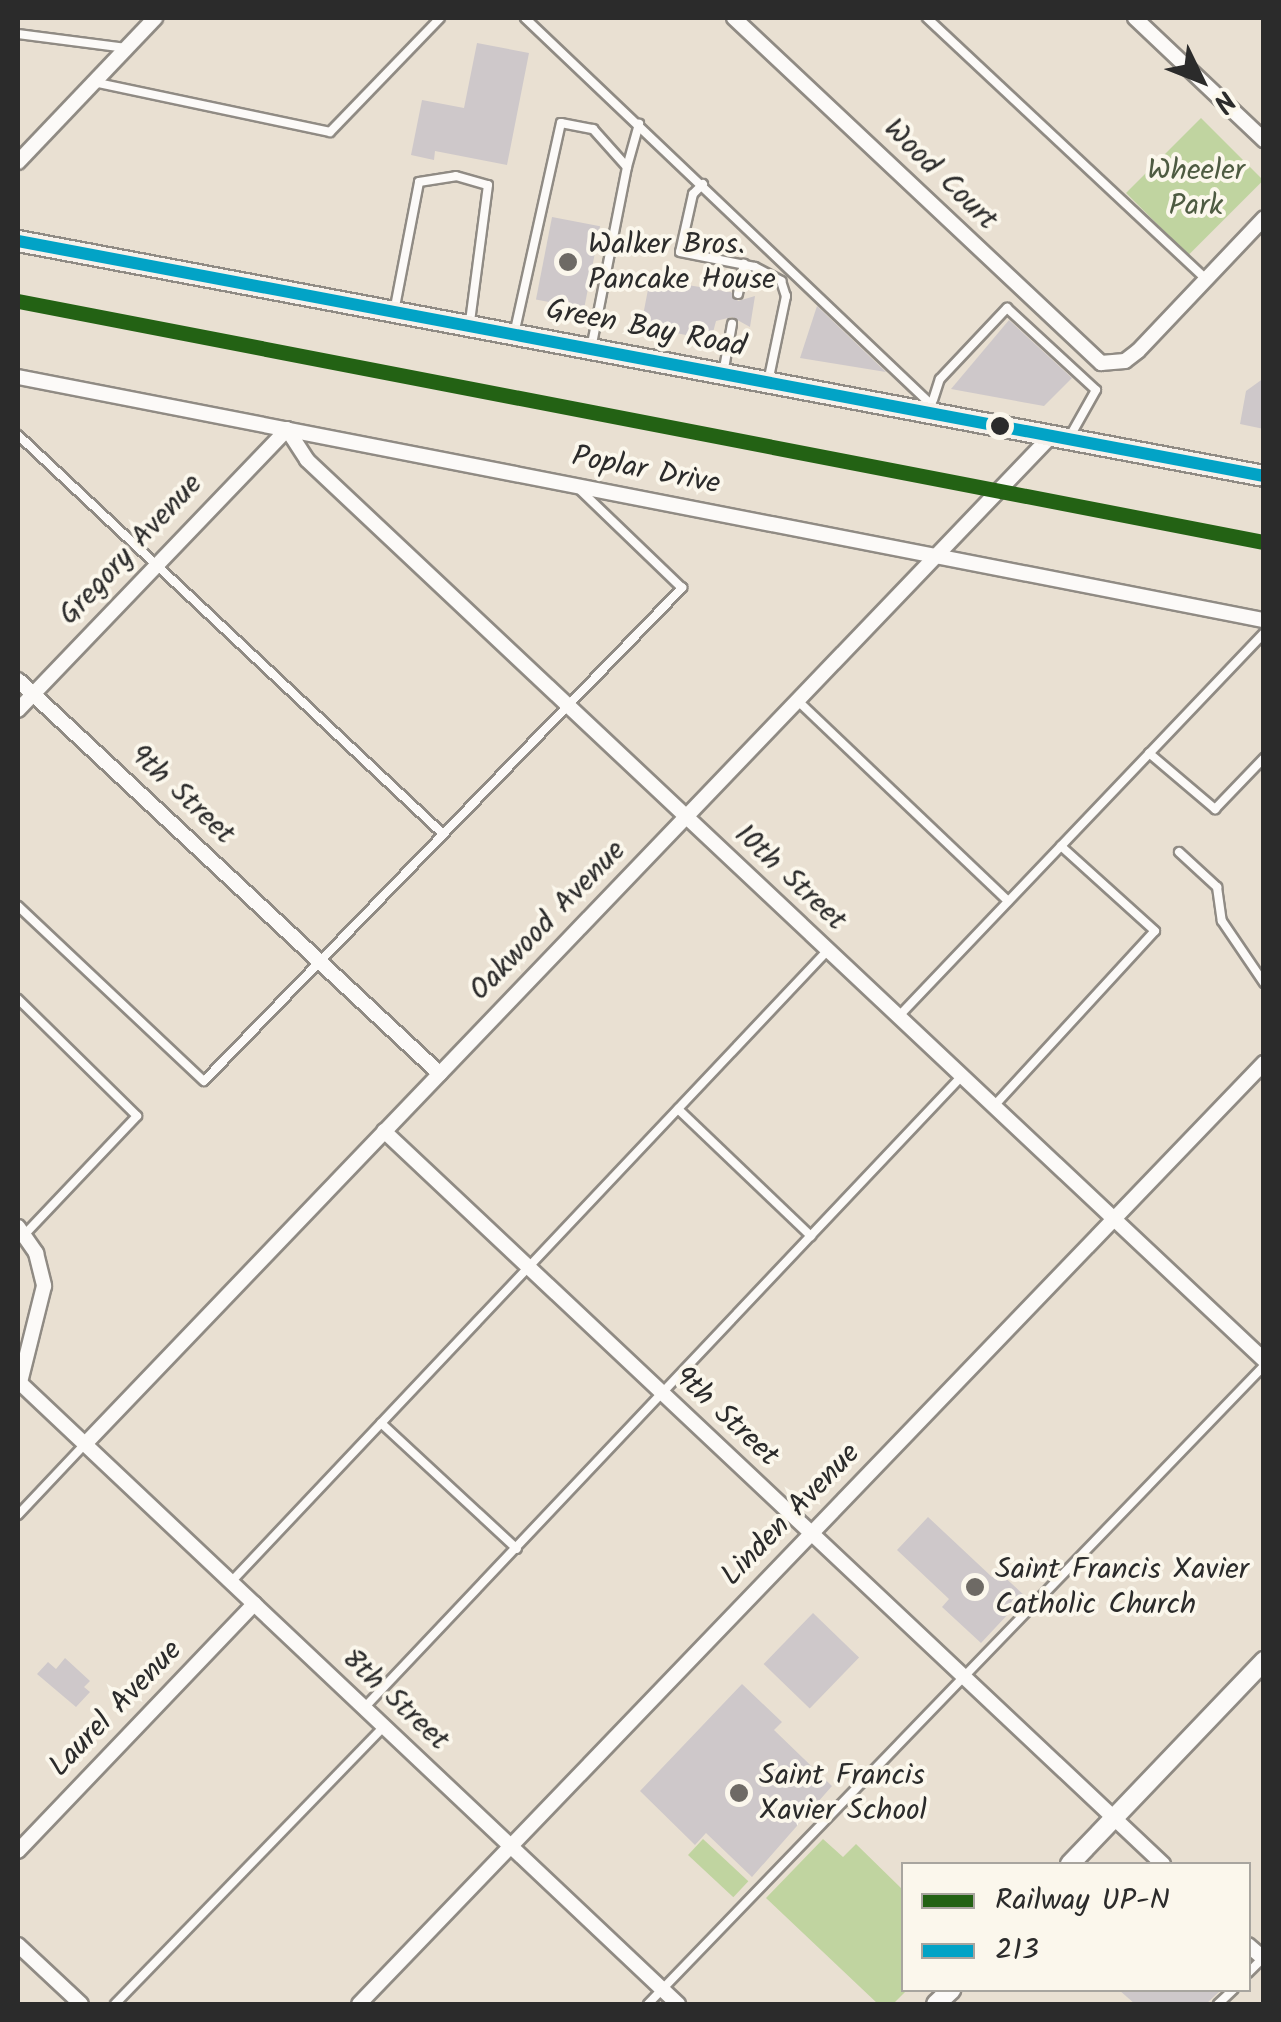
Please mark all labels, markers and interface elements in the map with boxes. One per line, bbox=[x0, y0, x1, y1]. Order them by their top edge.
north arrow bbox=[1151, 30, 1251, 130]
text: N bbox=[1201, 79, 1246, 123]
street label: Wood Court bbox=[875, 112, 1005, 238]
park label: Wheeler Park bbox=[1147, 153, 1245, 224]
place label: Walker Bros. Pancake House bbox=[588, 227, 776, 298]
marker: Walker Bros. Pancake House bbox=[557, 251, 579, 273]
street label: Green Bay Road bbox=[543, 292, 749, 366]
unlabelled marker bbox=[990, 416, 1010, 436]
street label: Poplar Drive bbox=[569, 439, 723, 503]
street label: Gregory Avenue bbox=[52, 467, 210, 633]
street label: 9th Street bbox=[122, 737, 242, 853]
street label: 10th Street bbox=[726, 817, 854, 939]
street label: Oakwood Avenue bbox=[462, 833, 634, 1009]
street label: 9th Street bbox=[666, 1359, 786, 1475]
street label: Linden Avenue bbox=[714, 1436, 868, 1594]
place label: Saint Francis Xavier Catholic Church bbox=[995, 1552, 1249, 1622]
marker: Saint Francis Xavier Catholic Church bbox=[964, 1576, 986, 1598]
street label: Laurel Avenue bbox=[42, 1633, 190, 1785]
street label: 8th Street bbox=[334, 1641, 456, 1759]
place label: Saint Francis Xavier School bbox=[759, 1758, 927, 1828]
marker: Saint Francis Xavier School bbox=[728, 1782, 750, 1804]
legend bbox=[901, 1862, 1251, 1992]
text: Railway UP-N bbox=[995, 1877, 1170, 1925]
text: 213 bbox=[995, 1927, 1039, 1975]

